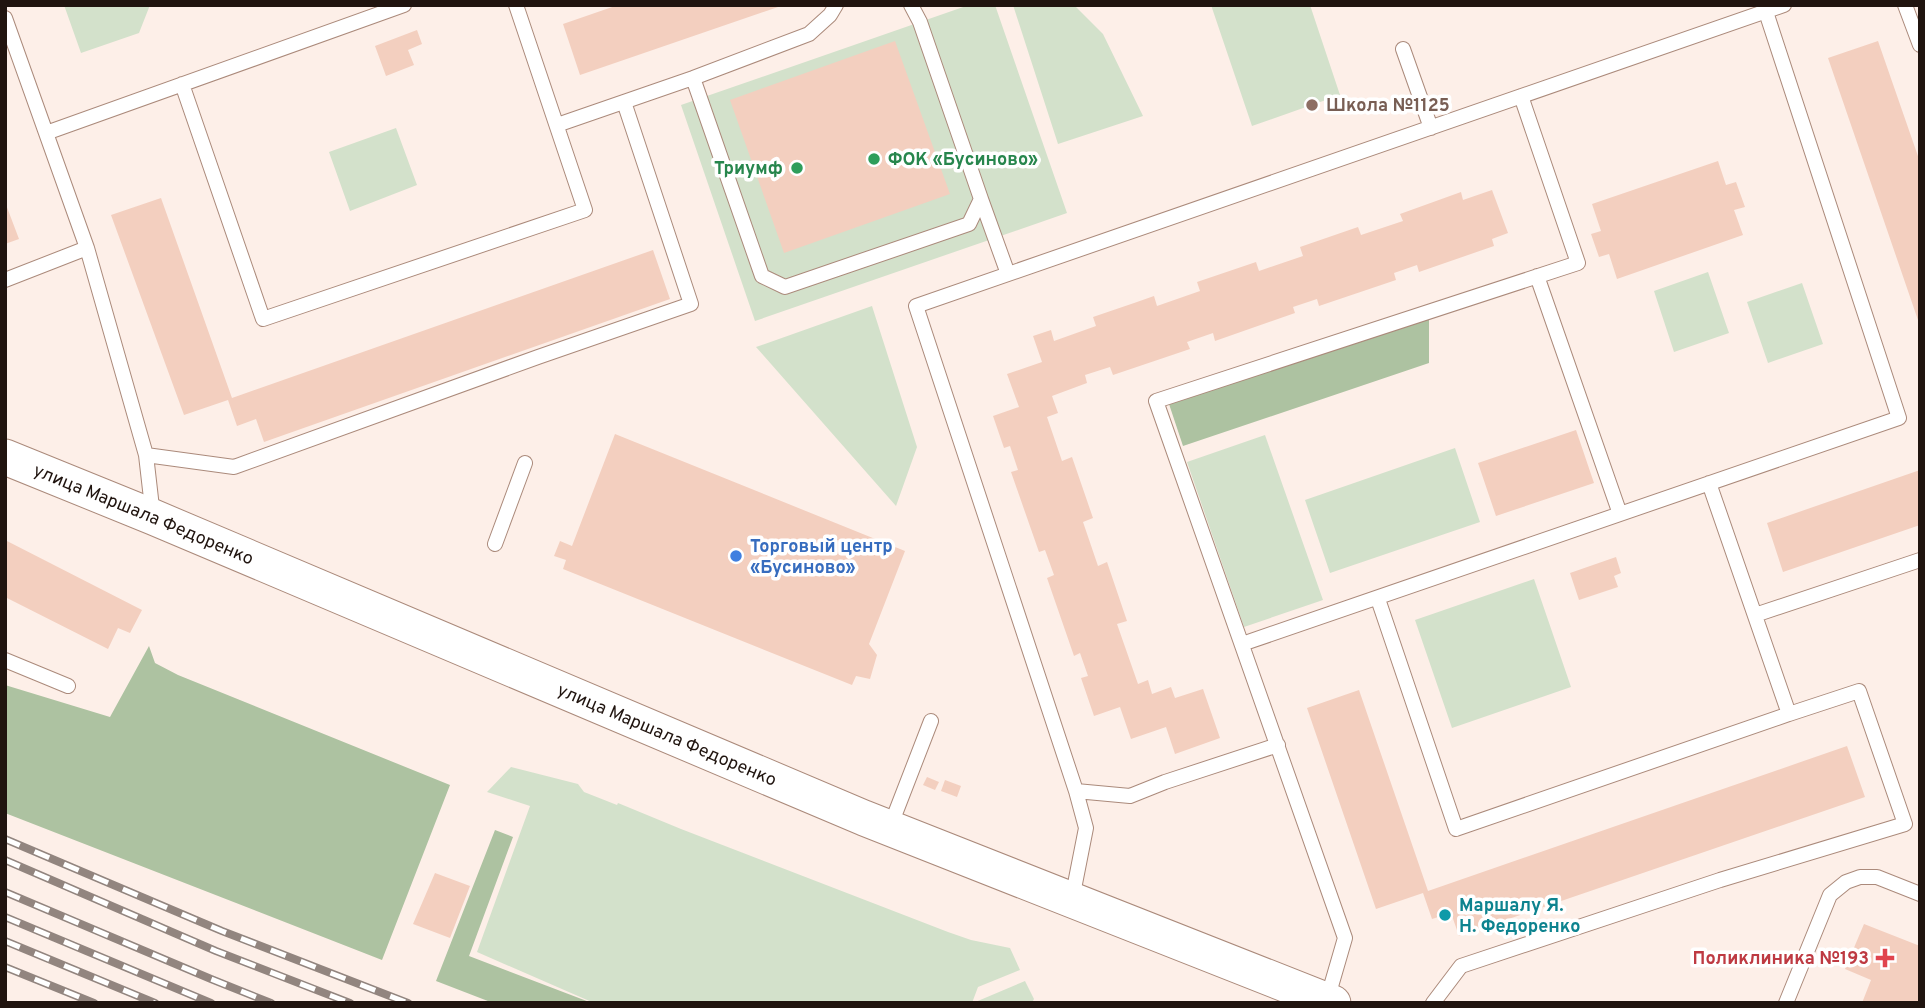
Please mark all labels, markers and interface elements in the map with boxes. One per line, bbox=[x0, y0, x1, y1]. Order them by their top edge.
place label: Школа №1125 bbox=[1326, 95, 1450, 118]
marker: Школа №1125 bbox=[1304, 97, 1320, 113]
place label: ФОК «Бусиново» bbox=[888, 149, 1038, 172]
marker: ФОК «Бусиново» bbox=[866, 151, 882, 167]
place label: Триумф bbox=[714, 158, 783, 181]
marker: Триумф bbox=[789, 160, 805, 176]
street label: улица Маршала Федоренко bbox=[30, 460, 257, 571]
place label: Торговый центр «Бусиново» bbox=[750, 536, 893, 580]
marker: Торговый центр «Бусиново» bbox=[728, 548, 744, 564]
street label: улица Маршала Федоренко bbox=[553, 679, 780, 793]
place label: Маршалу Я. Н. Федоренко bbox=[1459, 895, 1580, 939]
marker: Маршалу Я. Н. Федоренко bbox=[1437, 907, 1453, 923]
place label: Поликлиника №193 bbox=[1693, 948, 1869, 971]
marker: Поликлиника №193 bbox=[1875, 948, 1895, 968]

